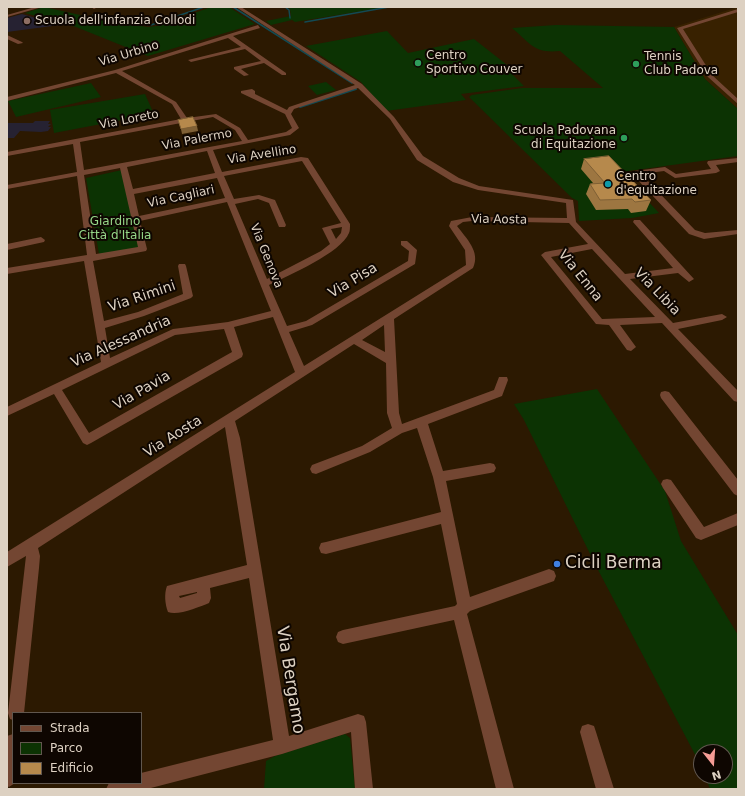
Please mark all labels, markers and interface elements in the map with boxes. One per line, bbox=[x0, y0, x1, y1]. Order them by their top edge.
place label: Scuola dell'infanzia Collodi bbox=[35, 14, 195, 28]
marker: Scuola dell'infanzia Collodi bbox=[22, 16, 32, 26]
street label: Via Urbino bbox=[97, 38, 161, 70]
place label: Centro Sportivo Couver bbox=[426, 49, 523, 77]
place label: Tennis Club Padova bbox=[644, 50, 718, 78]
marker: Centro Sportivo Couver bbox=[413, 58, 423, 68]
marker: Tennis Club Padova bbox=[631, 59, 641, 69]
street label: Via Loreto bbox=[98, 107, 160, 133]
place label: Scuola Padovana di Equitazione bbox=[514, 124, 616, 152]
street label: Via Palermo bbox=[161, 126, 233, 154]
marker: Scuola Padovana di Equitazione bbox=[619, 133, 629, 143]
street label: Via Avellino bbox=[227, 142, 297, 168]
place label: Centro d'equitazione bbox=[616, 170, 697, 198]
marker: Centro d'equitazione bbox=[603, 179, 613, 189]
street label: Via Cagliari bbox=[146, 183, 216, 211]
street label: Via Aosta bbox=[471, 212, 527, 228]
park label: Giardino Città d'Italia bbox=[79, 215, 151, 243]
street label: Via Genova bbox=[246, 222, 286, 290]
street label: Via Enna bbox=[554, 247, 606, 305]
street label: Via Pisa bbox=[325, 260, 381, 302]
street label: Via Libia bbox=[630, 265, 684, 319]
street label: Via Rimini bbox=[106, 278, 178, 316]
street label: Via Alessandria bbox=[69, 312, 173, 372]
street label: Via Pavia bbox=[110, 368, 174, 414]
street label: Via Aosta bbox=[141, 413, 205, 461]
place label: Cicli Berma bbox=[565, 554, 662, 574]
marker: Cicli Berma bbox=[552, 559, 562, 569]
street label: Via Bergamo bbox=[271, 625, 309, 735]
legend bbox=[12, 712, 142, 784]
text: Strada bbox=[50, 721, 90, 735]
text: Parco bbox=[50, 741, 83, 755]
north arrow bbox=[693, 744, 733, 784]
text: Edificio bbox=[50, 761, 93, 775]
text: N bbox=[710, 767, 723, 783]

